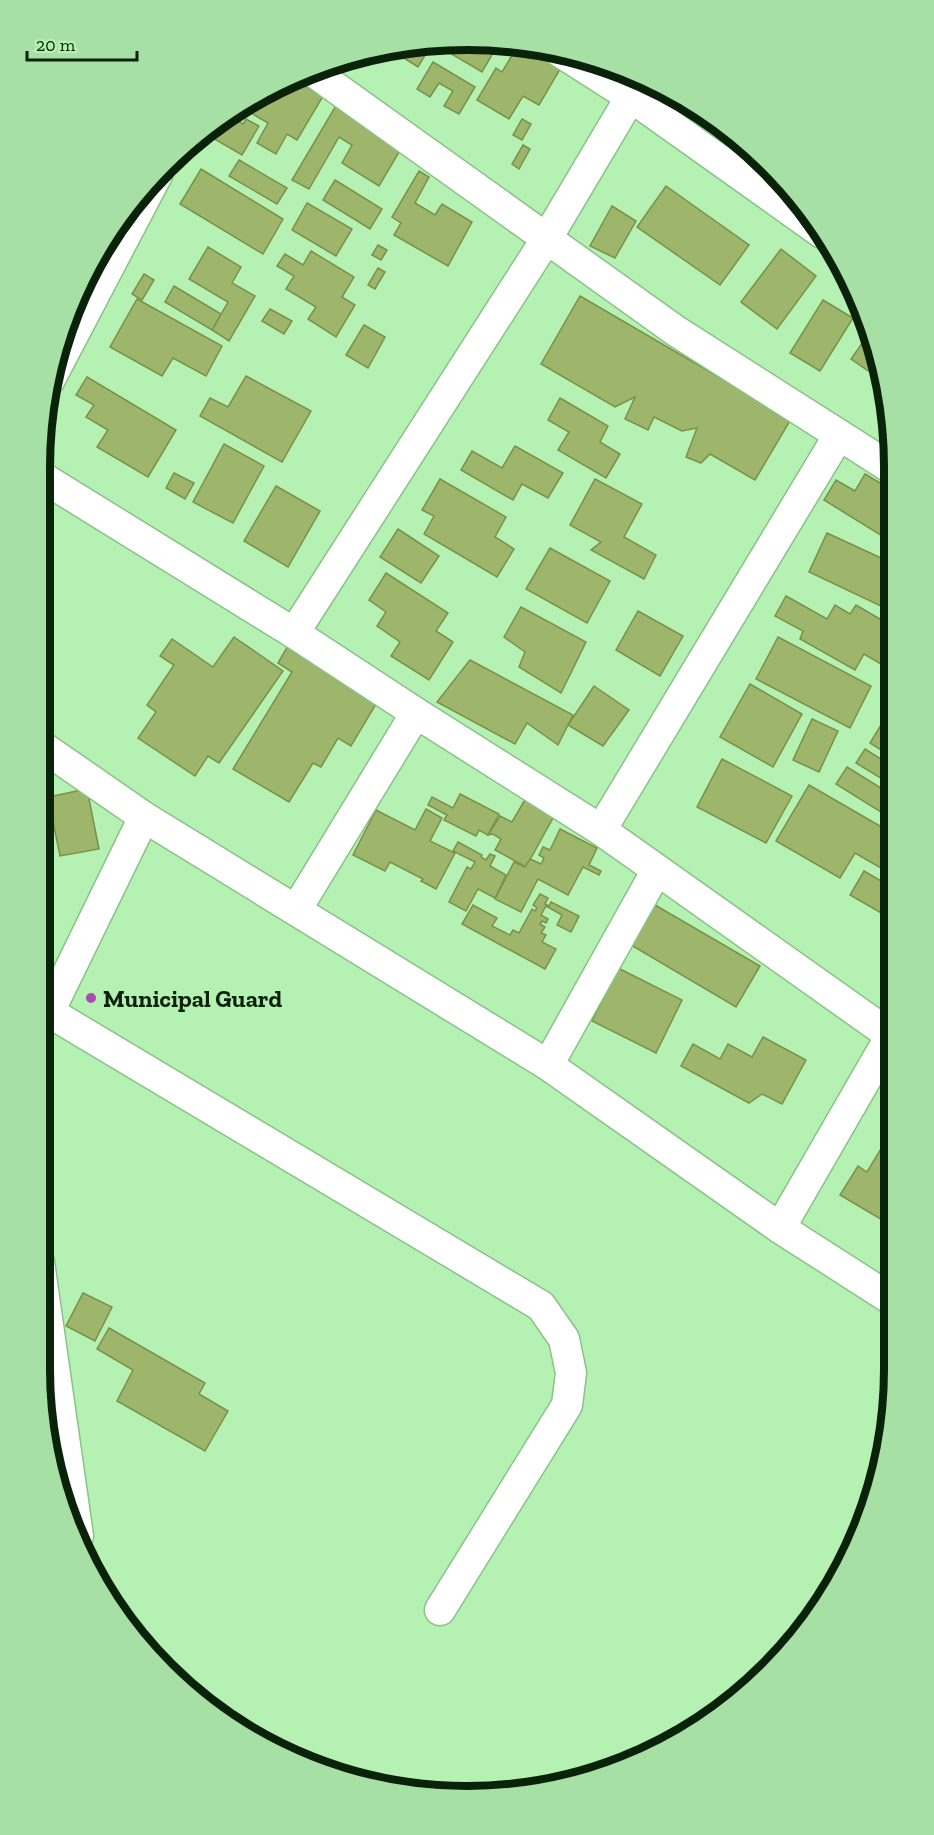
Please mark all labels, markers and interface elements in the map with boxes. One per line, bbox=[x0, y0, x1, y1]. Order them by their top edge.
scale bar bbox=[27, 24, 136, 62]
text: 20 m bbox=[36, 34, 76, 56]
place label: Municipal Guard bbox=[103, 984, 282, 1013]
marker: Municipal Guard bbox=[84, 991, 98, 1005]

